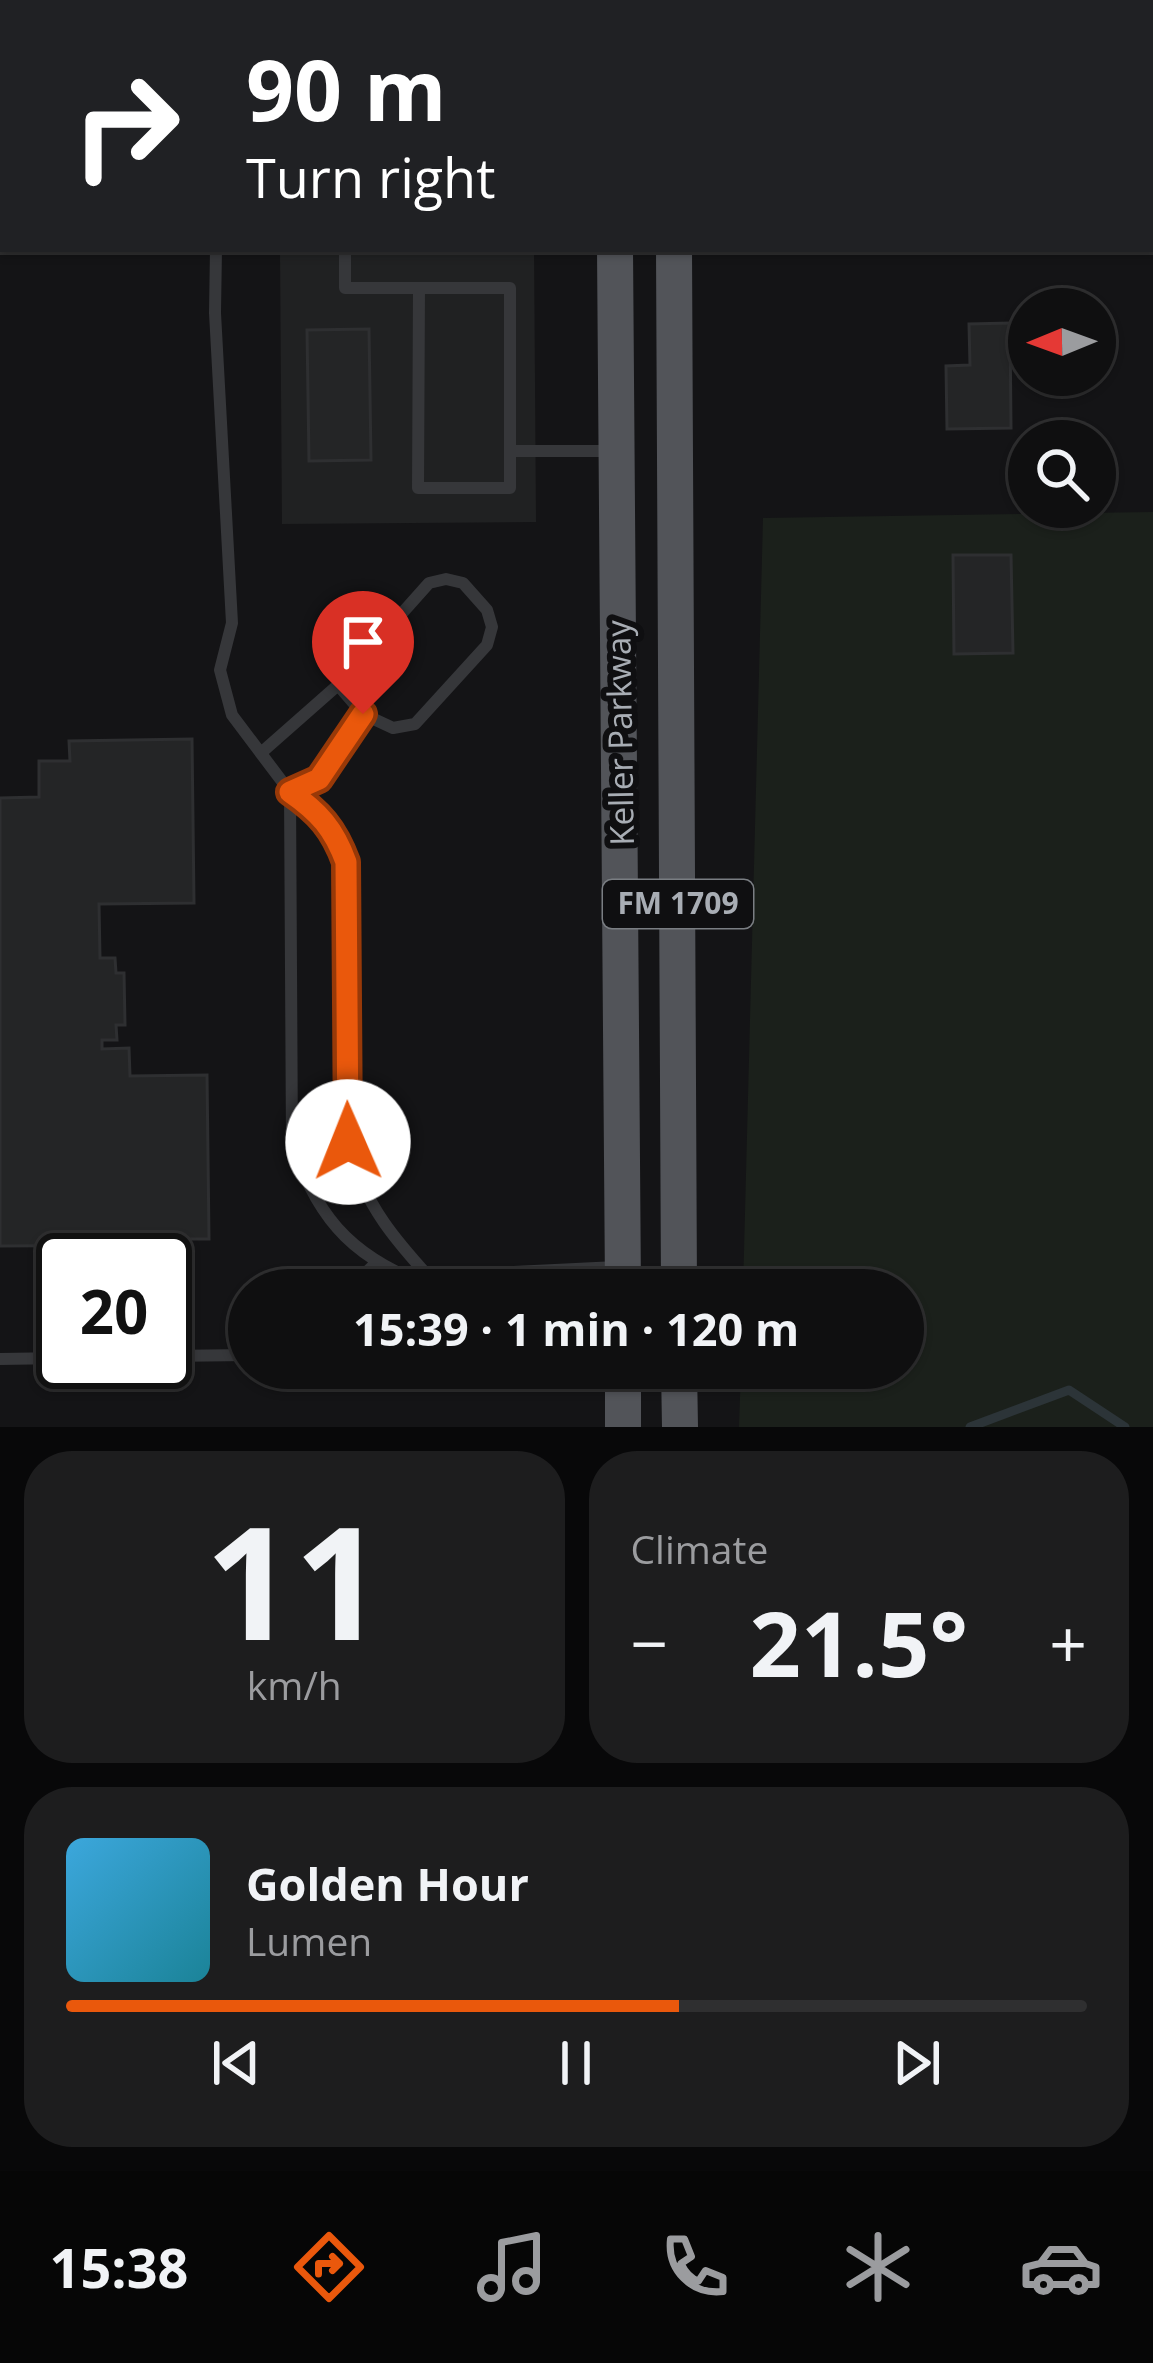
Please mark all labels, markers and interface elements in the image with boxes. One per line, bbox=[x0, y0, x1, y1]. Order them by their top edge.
text: 90 m bbox=[246, 31, 446, 146]
icon: right bbox=[48, 48, 204, 204]
text: Turn right bbox=[246, 140, 495, 214]
north arrow bbox=[1008, 288, 1116, 396]
map controls bbox=[1008, 288, 1116, 528]
button: search bbox=[1008, 420, 1116, 528]
pin bbox=[312, 591, 414, 714]
icon: arrive bbox=[330, 609, 396, 675]
street label: Keller Parkway bbox=[595, 619, 644, 846]
road number: FM 1709 bbox=[603, 880, 753, 928]
position arrow bbox=[285, 1079, 411, 1205]
speed limit sign: 20 bbox=[36, 1233, 192, 1389]
text: 15:39 · 1 min · 120 m bbox=[353, 1298, 799, 1359]
text: 11 bbox=[205, 1473, 383, 1686]
text: Climate bbox=[631, 1522, 768, 1575]
text: 21.5° bbox=[749, 1581, 968, 1703]
text: − bbox=[631, 1597, 668, 1687]
text: + bbox=[1049, 1597, 1087, 1687]
text: km/h bbox=[247, 1658, 342, 1711]
text: Golden Hour bbox=[246, 1853, 529, 1914]
text: Lumen bbox=[246, 1914, 372, 1967]
icon: previous bbox=[203, 2030, 269, 2096]
icon: pause bbox=[543, 2030, 609, 2096]
icon: next bbox=[884, 2030, 950, 2096]
icon: directions bbox=[287, 2225, 371, 2309]
icon: music bbox=[470, 2225, 554, 2309]
icon: phone bbox=[653, 2225, 737, 2309]
icon: climate bbox=[836, 2225, 920, 2309]
icon: car bbox=[1019, 2225, 1103, 2309]
text: 15:38 bbox=[50, 2230, 188, 2304]

